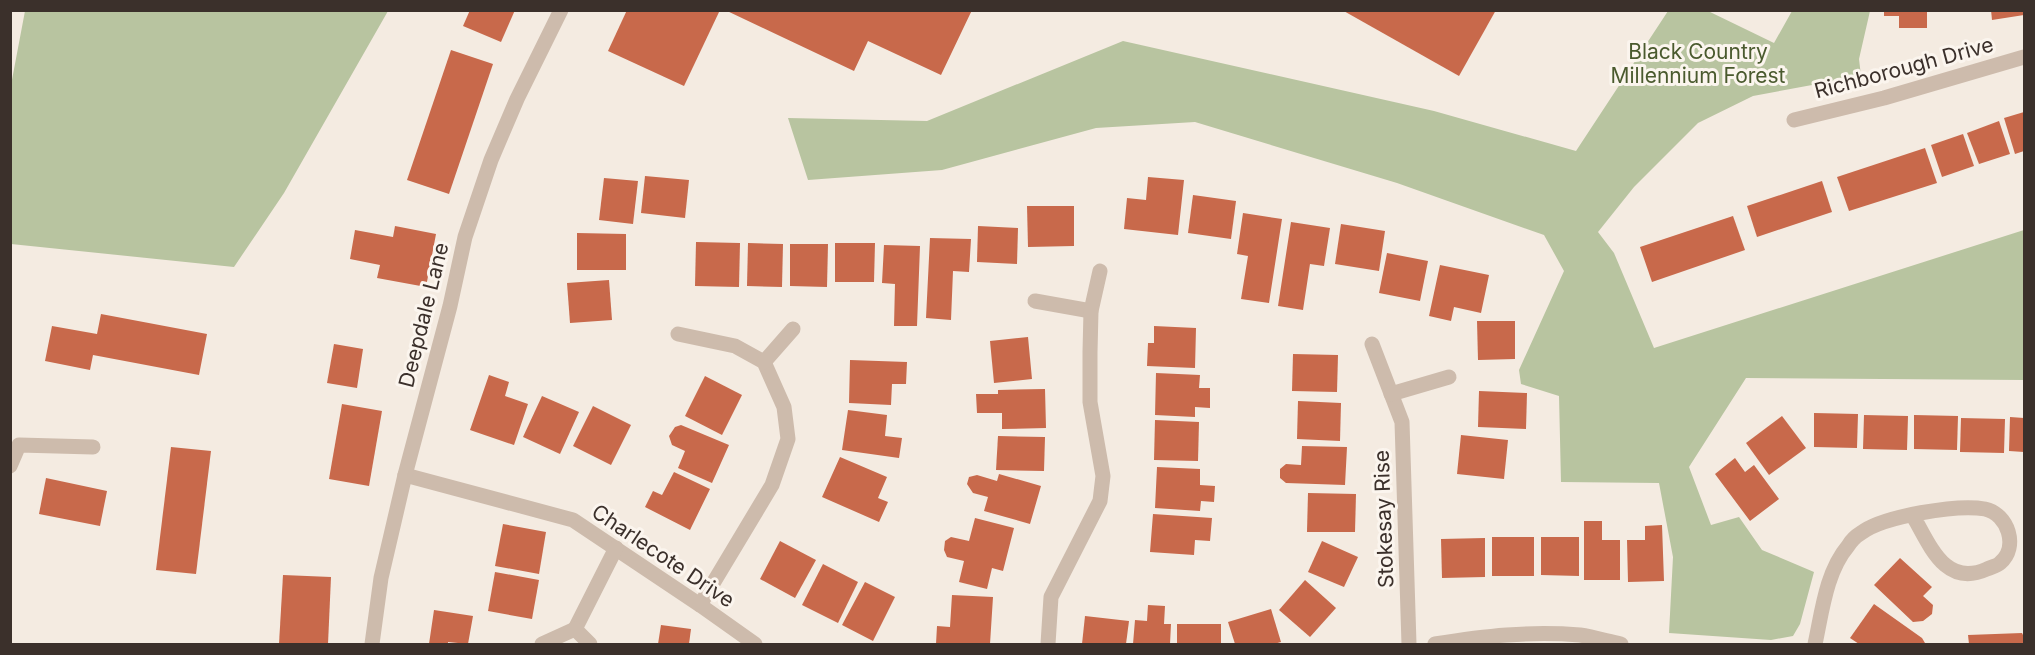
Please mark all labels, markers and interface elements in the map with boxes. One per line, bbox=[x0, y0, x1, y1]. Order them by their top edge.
street label: Richborough Drive bbox=[1812, 32, 1996, 103]
park label: Black Country Millennium Forest bbox=[1610, 39, 1786, 88]
street label: Deepdale Lane bbox=[393, 240, 454, 390]
street label: Stokesay Rise bbox=[1369, 450, 1398, 589]
street label: Charlecote Drive bbox=[587, 499, 739, 613]

